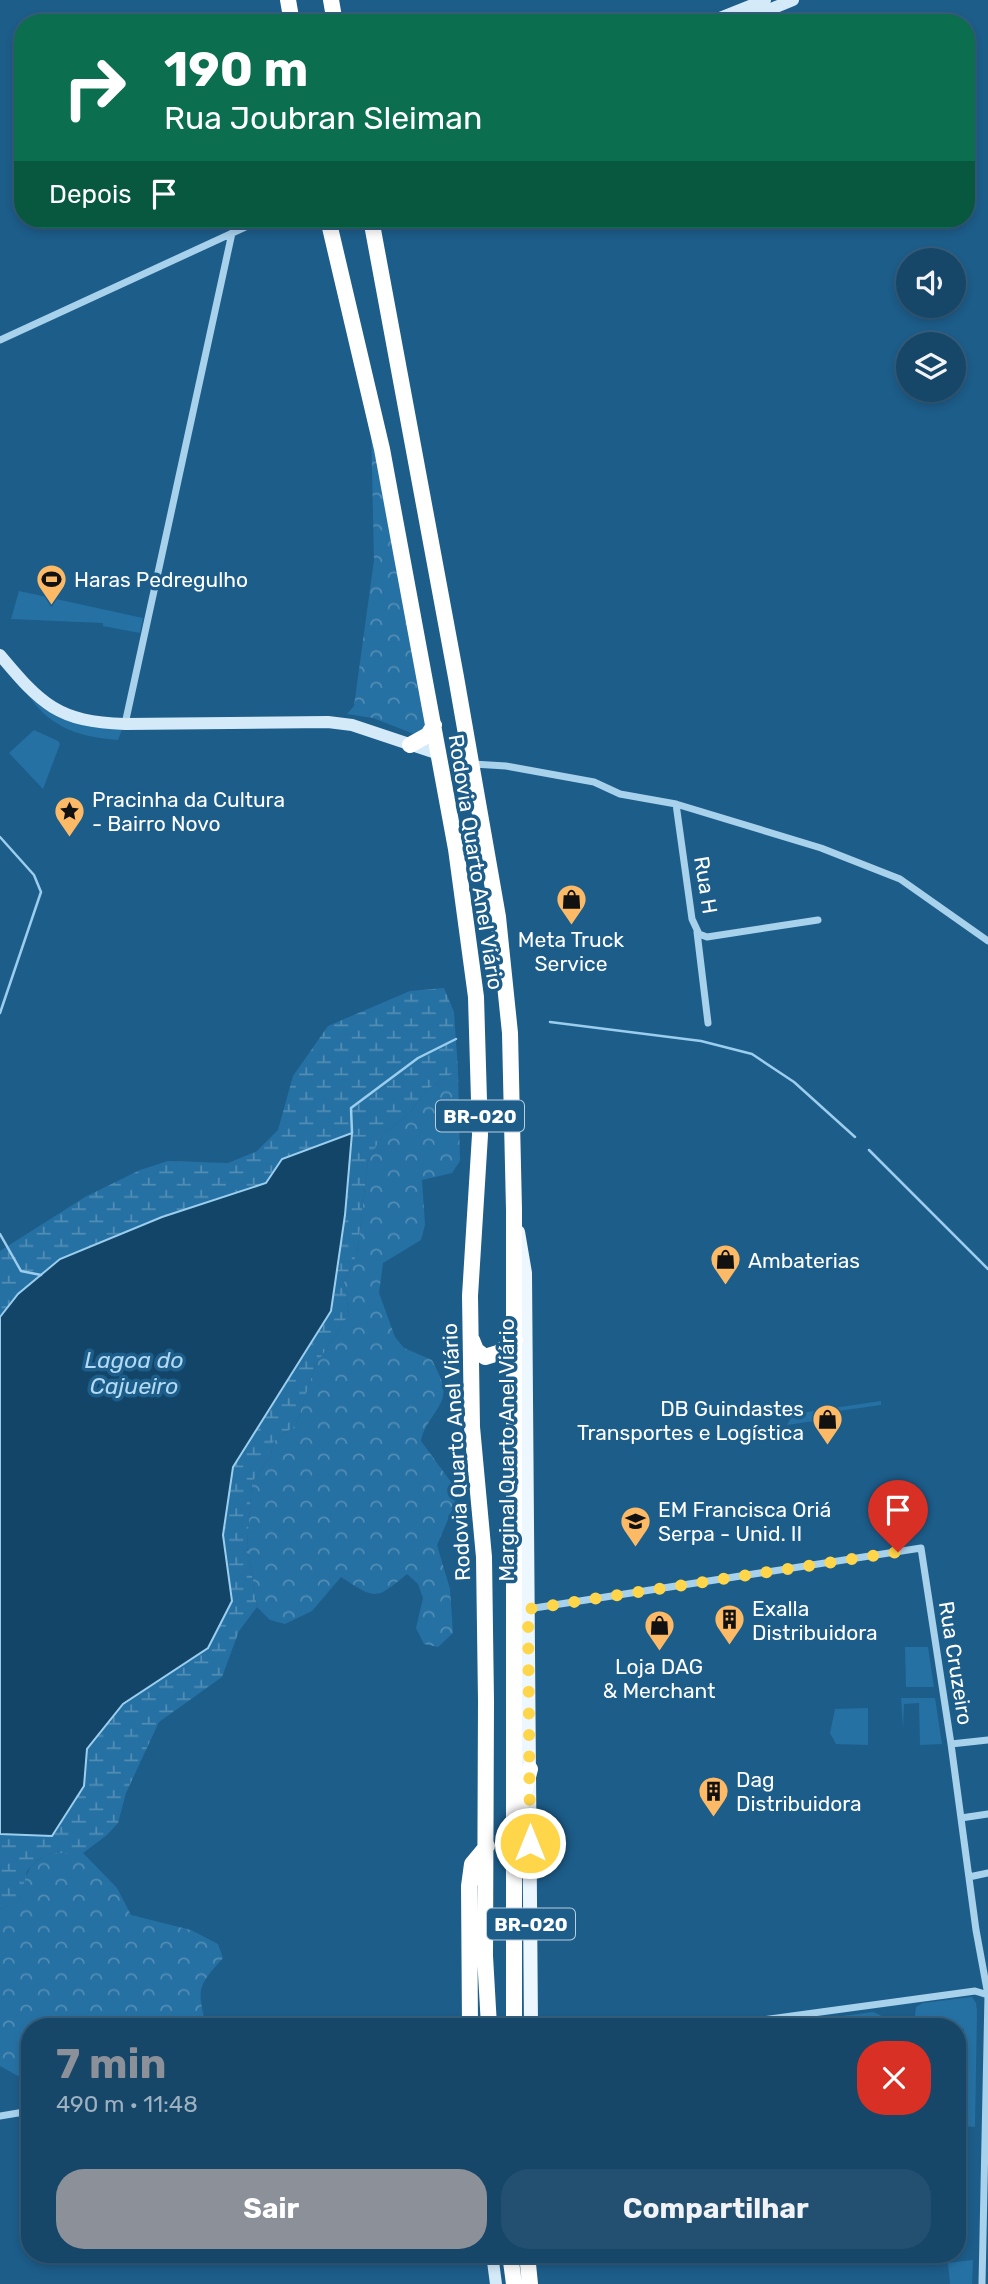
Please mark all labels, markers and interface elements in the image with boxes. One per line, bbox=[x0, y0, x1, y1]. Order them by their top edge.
text: 190 m bbox=[164, 40, 308, 98]
icon: right bbox=[49, 42, 140, 133]
text: Rua Joubran Sleiman bbox=[164, 99, 482, 137]
icon: arrive bbox=[145, 175, 183, 213]
text: Depois bbox=[49, 179, 131, 210]
map controls bbox=[896, 248, 966, 402]
button: sound bbox=[896, 248, 966, 318]
button: layers bbox=[896, 332, 966, 402]
sports icon: Haras Pedregulho bbox=[34, 562, 68, 606]
place label: Haras Pedregulho bbox=[74, 567, 248, 592]
street label: Rodovia Quarto Anel Viário bbox=[443, 732, 509, 992]
place label: Pracinha da Cultura - Bairro Novo bbox=[92, 787, 285, 836]
place icon: Pracinha da Cultura - Bairro Novo bbox=[52, 794, 86, 838]
street label: Rua H bbox=[689, 854, 723, 916]
shop icon: Meta Truck Service bbox=[554, 882, 588, 926]
place label: Meta Truck Service bbox=[518, 927, 624, 976]
road number: BR-020 bbox=[436, 1100, 524, 1132]
shop icon: Ambaterias bbox=[708, 1243, 742, 1287]
place label: Ambaterias bbox=[748, 1248, 860, 1273]
street label: Marginal Quarto Anel Viário bbox=[494, 1318, 519, 1582]
street label: Rodovia Quarto Anel Viário bbox=[437, 1322, 475, 1582]
water label: Lagoa do Cajueiro bbox=[84, 1346, 184, 1400]
place label: DB Guindastes Transportes e Logística bbox=[577, 1396, 804, 1445]
shop icon: DB Guindastes Transportes e Logística bbox=[810, 1403, 844, 1447]
pin bbox=[868, 1480, 928, 1552]
icon: arrive bbox=[879, 1491, 917, 1529]
place label: EM Francisca Oriá Serpa - Unid. II bbox=[658, 1497, 831, 1546]
school or university icon: EM Francisca Oriá Serpa - Unid. II bbox=[618, 1504, 652, 1548]
place label: Exalla Distribuidora bbox=[752, 1596, 878, 1645]
street label: Rua Cruzeiro bbox=[934, 1599, 978, 1727]
building icon: Exalla Distribuidora bbox=[712, 1603, 746, 1647]
shop icon: Loja DAG & Merchant bbox=[642, 1609, 676, 1653]
place label: Loja DAG & Merchant bbox=[603, 1654, 715, 1703]
place label: Dag Distribuidora bbox=[736, 1767, 862, 1816]
building icon: Dag Distribuidora bbox=[696, 1774, 730, 1818]
position arrow bbox=[493, 1806, 567, 1880]
road number: BR-020 bbox=[487, 1908, 575, 1940]
text: 7 min bbox=[56, 2039, 167, 2089]
button: close bbox=[857, 2041, 931, 2115]
text: 490 m · 11:48 bbox=[56, 2090, 198, 2118]
button: Sair bbox=[56, 2169, 487, 2249]
button: Compartilhar bbox=[501, 2169, 931, 2249]

